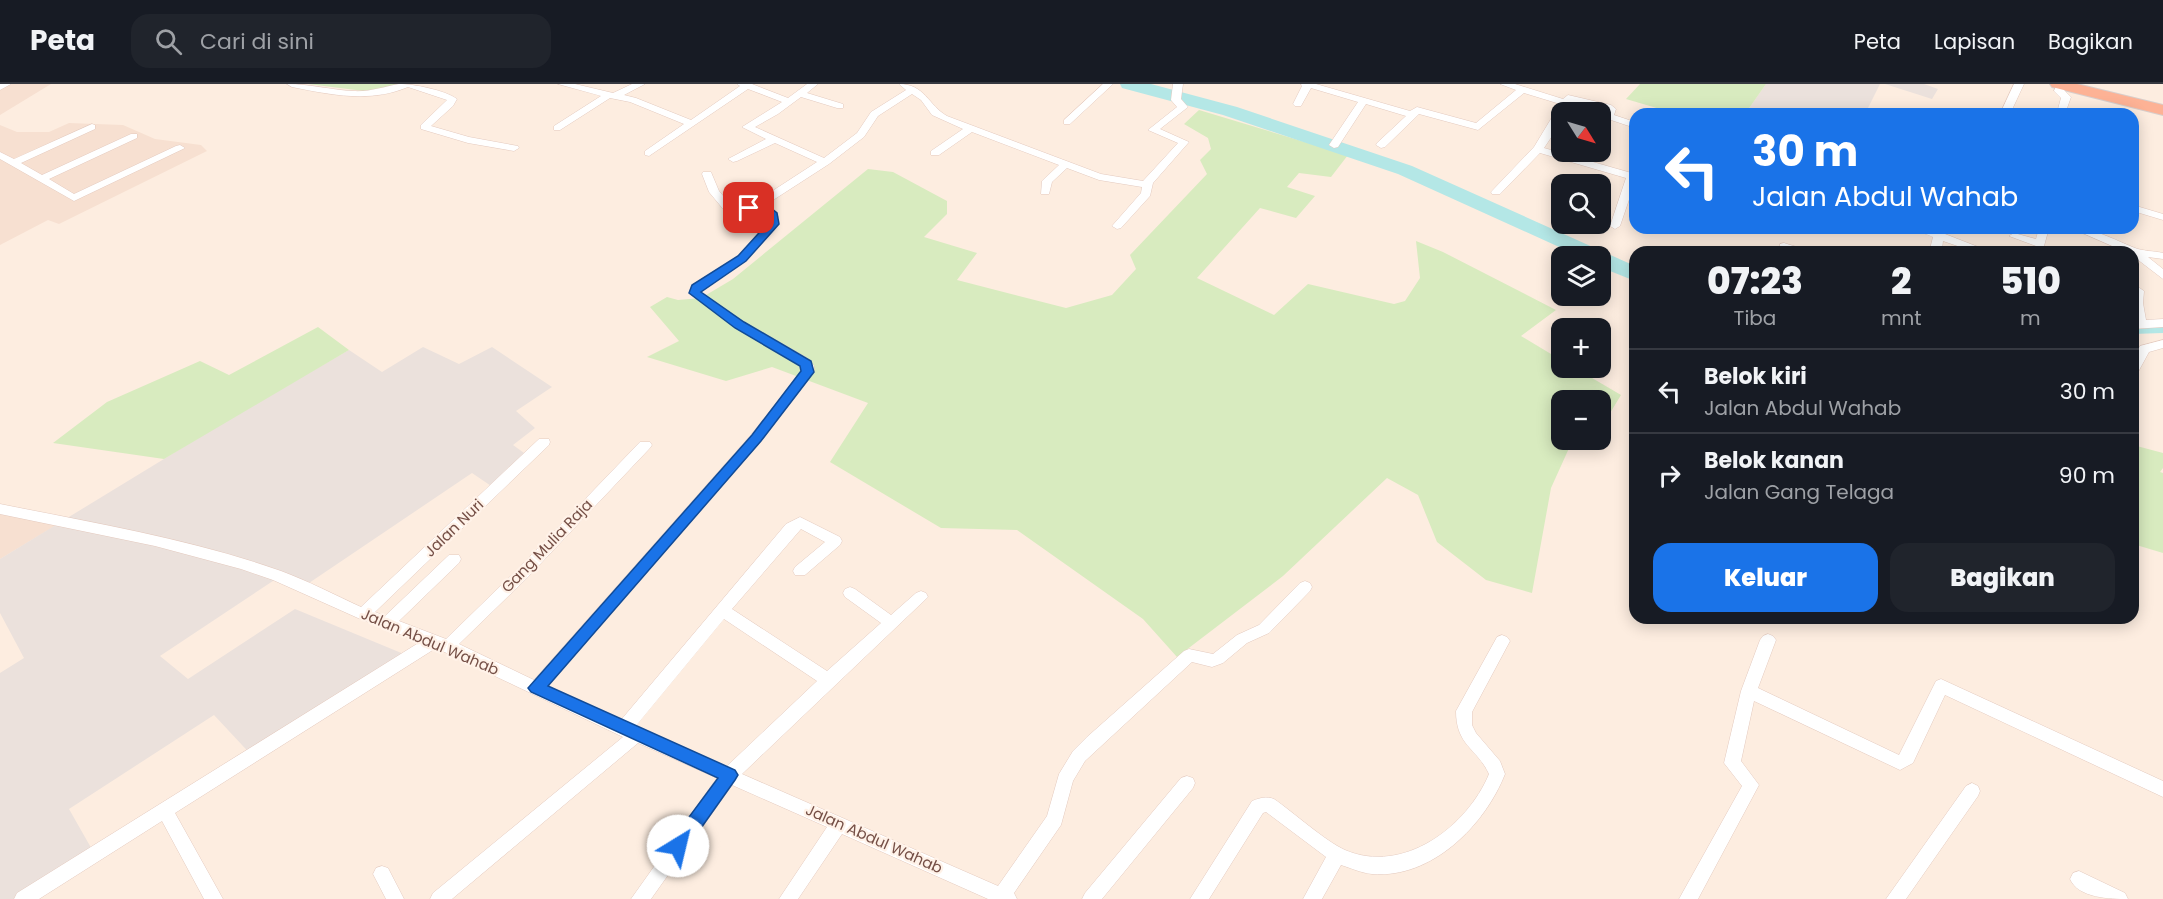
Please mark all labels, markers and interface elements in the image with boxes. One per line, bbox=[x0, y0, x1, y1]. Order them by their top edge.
search box bbox=[131, 14, 551, 68]
text: Peta bbox=[30, 21, 95, 60]
icon: search bbox=[152, 25, 185, 58]
text: Cari di sini bbox=[200, 26, 314, 57]
text: Peta bbox=[1854, 27, 1901, 56]
text: Lapisan bbox=[1934, 27, 2015, 56]
text: Bagikan bbox=[2048, 27, 2133, 56]
north arrow bbox=[1551, 102, 1611, 162]
map controls bbox=[1551, 102, 1611, 450]
text: 30 m bbox=[1752, 122, 1858, 181]
icon: left bbox=[1653, 132, 1731, 210]
button: search bbox=[1551, 174, 1611, 234]
text: Jalan Abdul Wahab bbox=[1752, 178, 2018, 215]
pin bbox=[723, 182, 774, 233]
icon: arrive bbox=[732, 191, 765, 224]
button: layers bbox=[1551, 246, 1611, 306]
text: 07:23 bbox=[1707, 256, 1803, 307]
text: 2 bbox=[1891, 256, 1912, 307]
text: 510 bbox=[2000, 256, 2061, 307]
text: Tiba bbox=[1734, 304, 1776, 332]
text: mnt bbox=[1881, 304, 1922, 332]
text: m bbox=[2020, 304, 2041, 332]
button: + bbox=[1551, 318, 1611, 378]
text: Belok kiri bbox=[1704, 361, 1807, 392]
icon: left bbox=[1653, 375, 1686, 408]
text: 30 m bbox=[2060, 376, 2115, 407]
button: − bbox=[1551, 390, 1611, 450]
text: Jalan Abdul Wahab bbox=[1704, 394, 1901, 422]
text: Belok kanan bbox=[1704, 445, 1844, 476]
icon: right bbox=[1653, 459, 1686, 492]
text: 90 m bbox=[2059, 460, 2115, 491]
text: Jalan Gang Telaga bbox=[1704, 478, 1894, 506]
street label: Jalan Nuri bbox=[419, 494, 488, 561]
street label: Gang Mulia Raja bbox=[496, 494, 597, 597]
button: Keluar bbox=[1653, 543, 1878, 612]
button: Bagikan bbox=[1890, 543, 2115, 612]
street label: Jalan Abdul Wahab bbox=[358, 603, 502, 680]
street label: Jalan Abdul Wahab bbox=[802, 799, 946, 878]
position arrow bbox=[646, 814, 710, 878]

